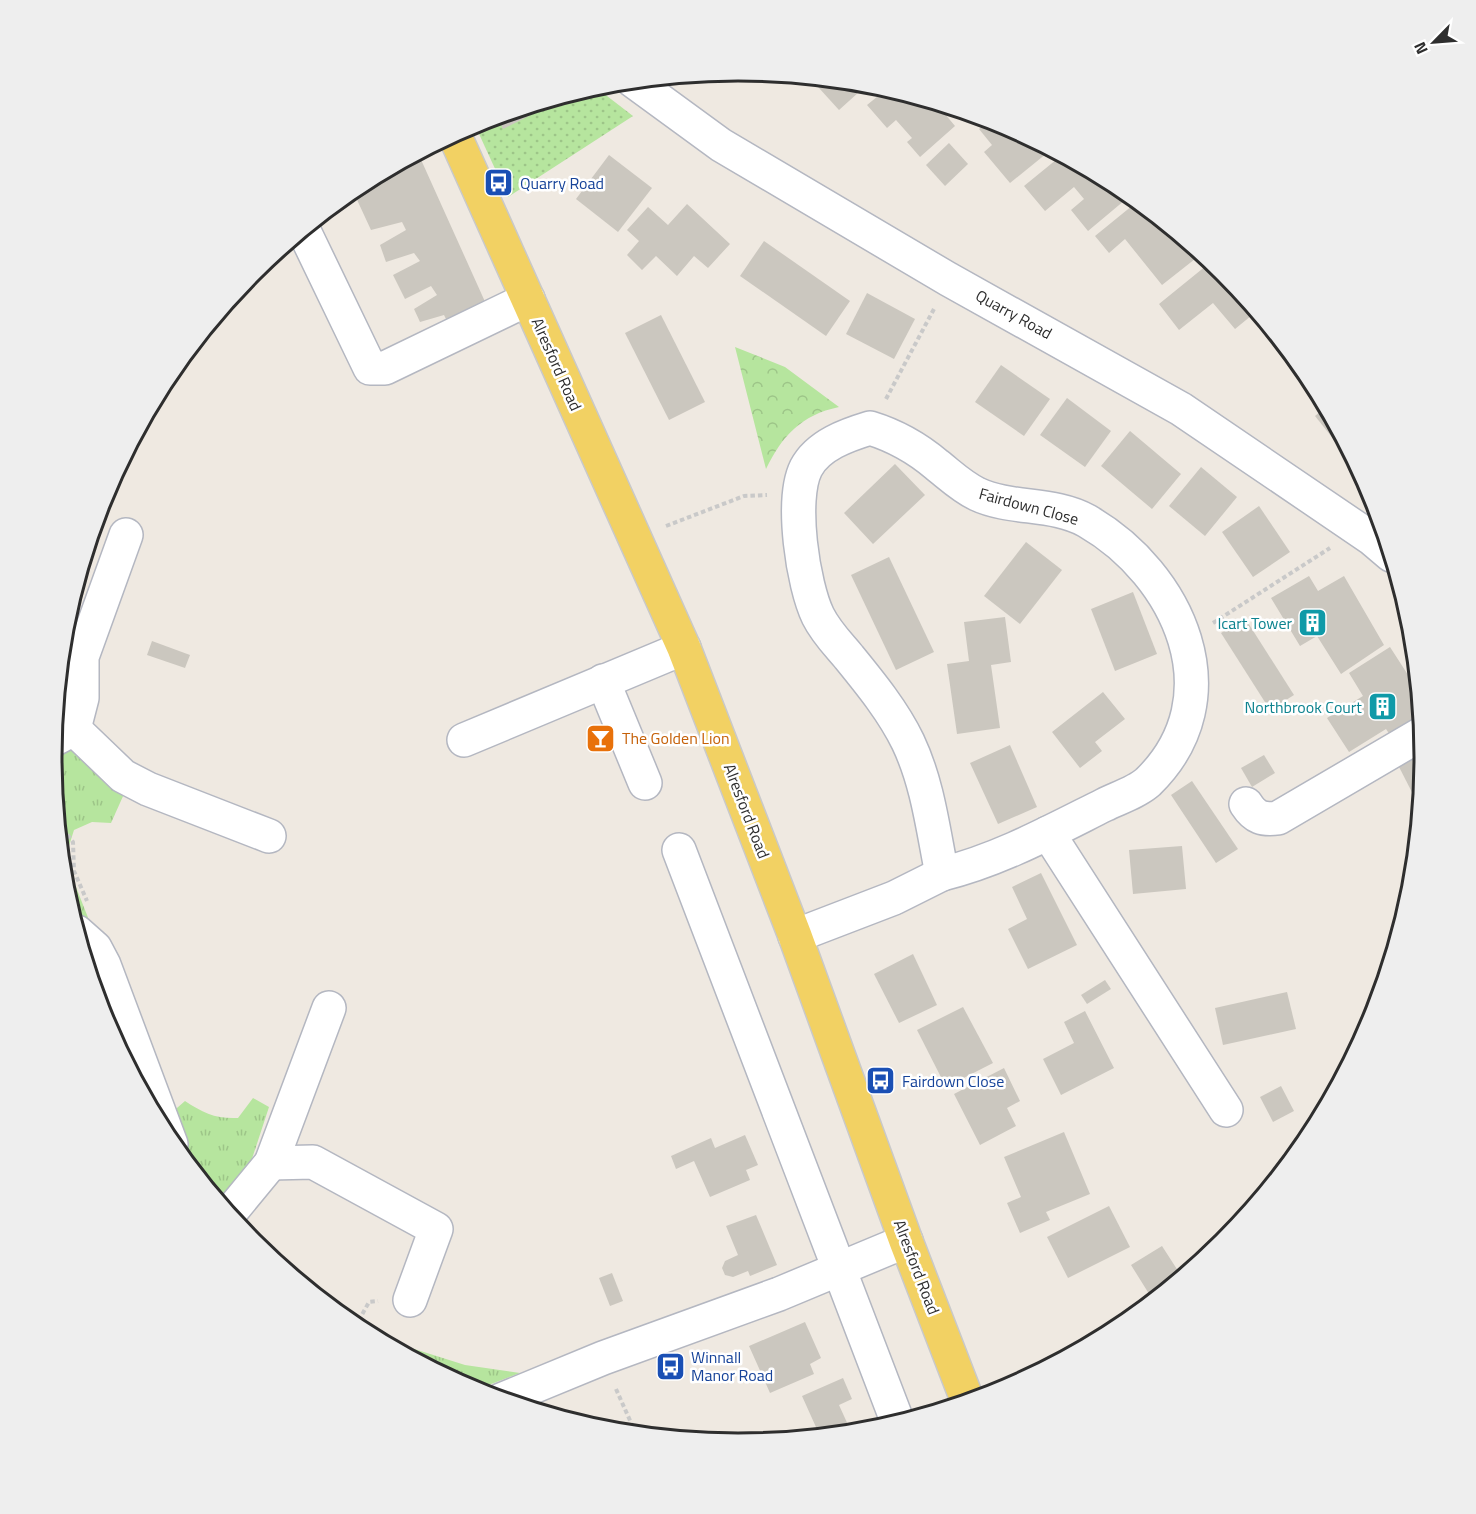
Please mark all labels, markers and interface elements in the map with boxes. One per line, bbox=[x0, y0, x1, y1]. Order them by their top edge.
north arrow bbox=[1404, 12, 1464, 72]
text: N bbox=[1407, 38, 1434, 58]
bus stop icon: Quarry Road bbox=[483, 167, 515, 199]
place label: Quarry Road bbox=[520, 171, 604, 195]
street label: Quarry Road bbox=[971, 283, 1057, 345]
street label: Alresford Road bbox=[526, 314, 588, 414]
street label: Fairdown Close bbox=[977, 481, 1081, 531]
building icon: Icart Tower bbox=[1297, 607, 1329, 639]
place label: Icart Tower bbox=[1217, 611, 1292, 635]
building icon: Northbrook Court bbox=[1367, 691, 1399, 723]
place label: Northbrook Court bbox=[1245, 695, 1362, 719]
bar icon: The Golden Lion bbox=[585, 722, 617, 754]
place label: The Golden Lion bbox=[622, 726, 729, 750]
street label: Alresford Road bbox=[718, 760, 776, 862]
bus stop icon: Fairdown Close bbox=[865, 1065, 897, 1097]
place label: Fairdown Close bbox=[902, 1069, 1004, 1093]
street label: Alresford Road bbox=[888, 1216, 946, 1318]
place label: Winnall Manor Road bbox=[691, 1345, 773, 1387]
bus stop icon: Winnall Manor Road bbox=[654, 1350, 686, 1382]

